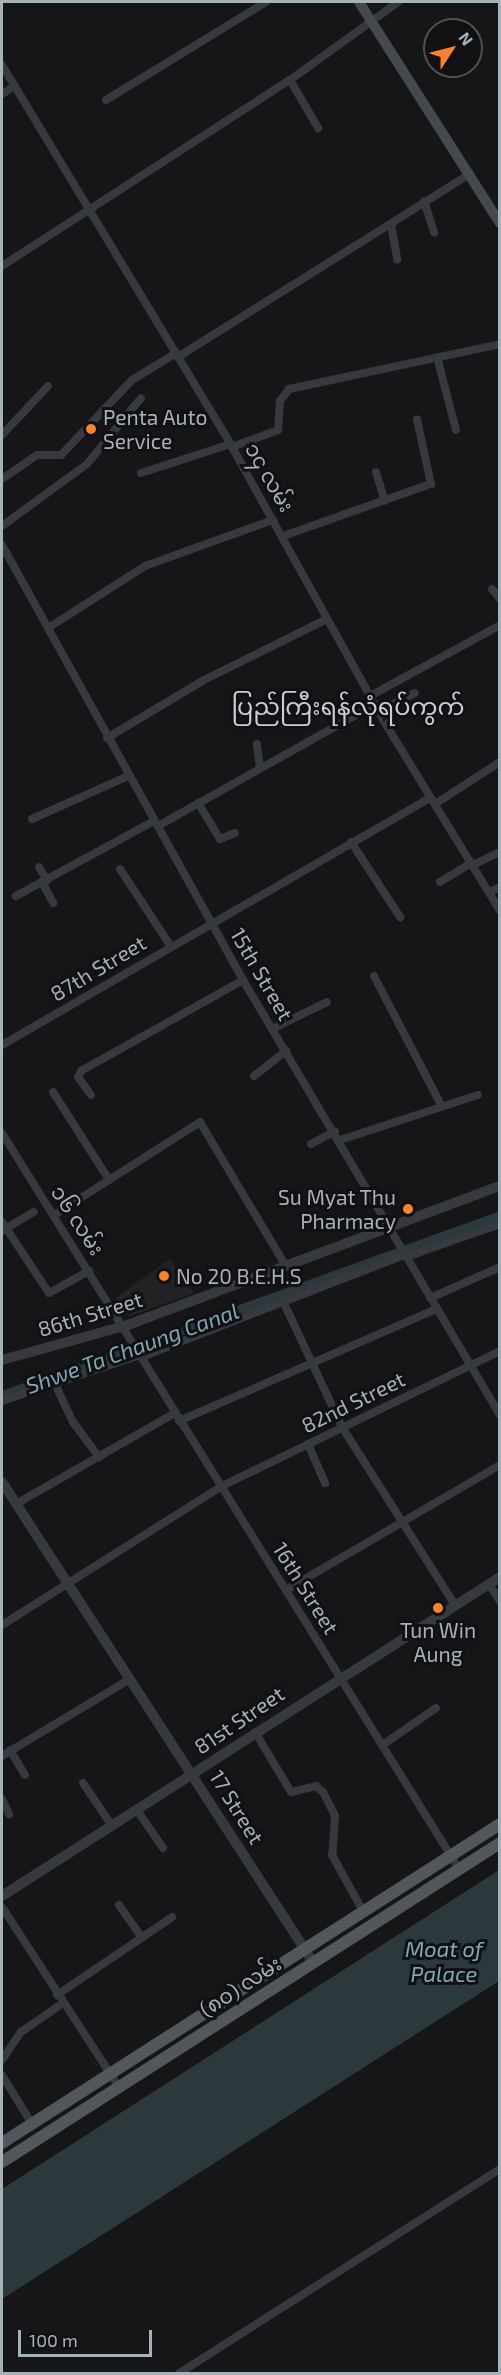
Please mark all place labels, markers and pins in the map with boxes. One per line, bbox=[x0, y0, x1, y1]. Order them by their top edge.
place label: Penta Auto Service bbox=[103, 404, 208, 454]
marker: Penta Auto Service bbox=[84, 422, 98, 436]
place label: Su Myat Thu Pharmacy bbox=[278, 1184, 396, 1234]
marker: Su Myat Thu Pharmacy bbox=[401, 1202, 415, 1216]
place label: No 20 B.E.H.S bbox=[176, 1263, 302, 1289]
marker: No 20 B.E.H.S bbox=[157, 1269, 171, 1283]
marker: Tun Win Aung bbox=[431, 1601, 445, 1615]
place label: Tun Win Aung bbox=[400, 1617, 476, 1667]

